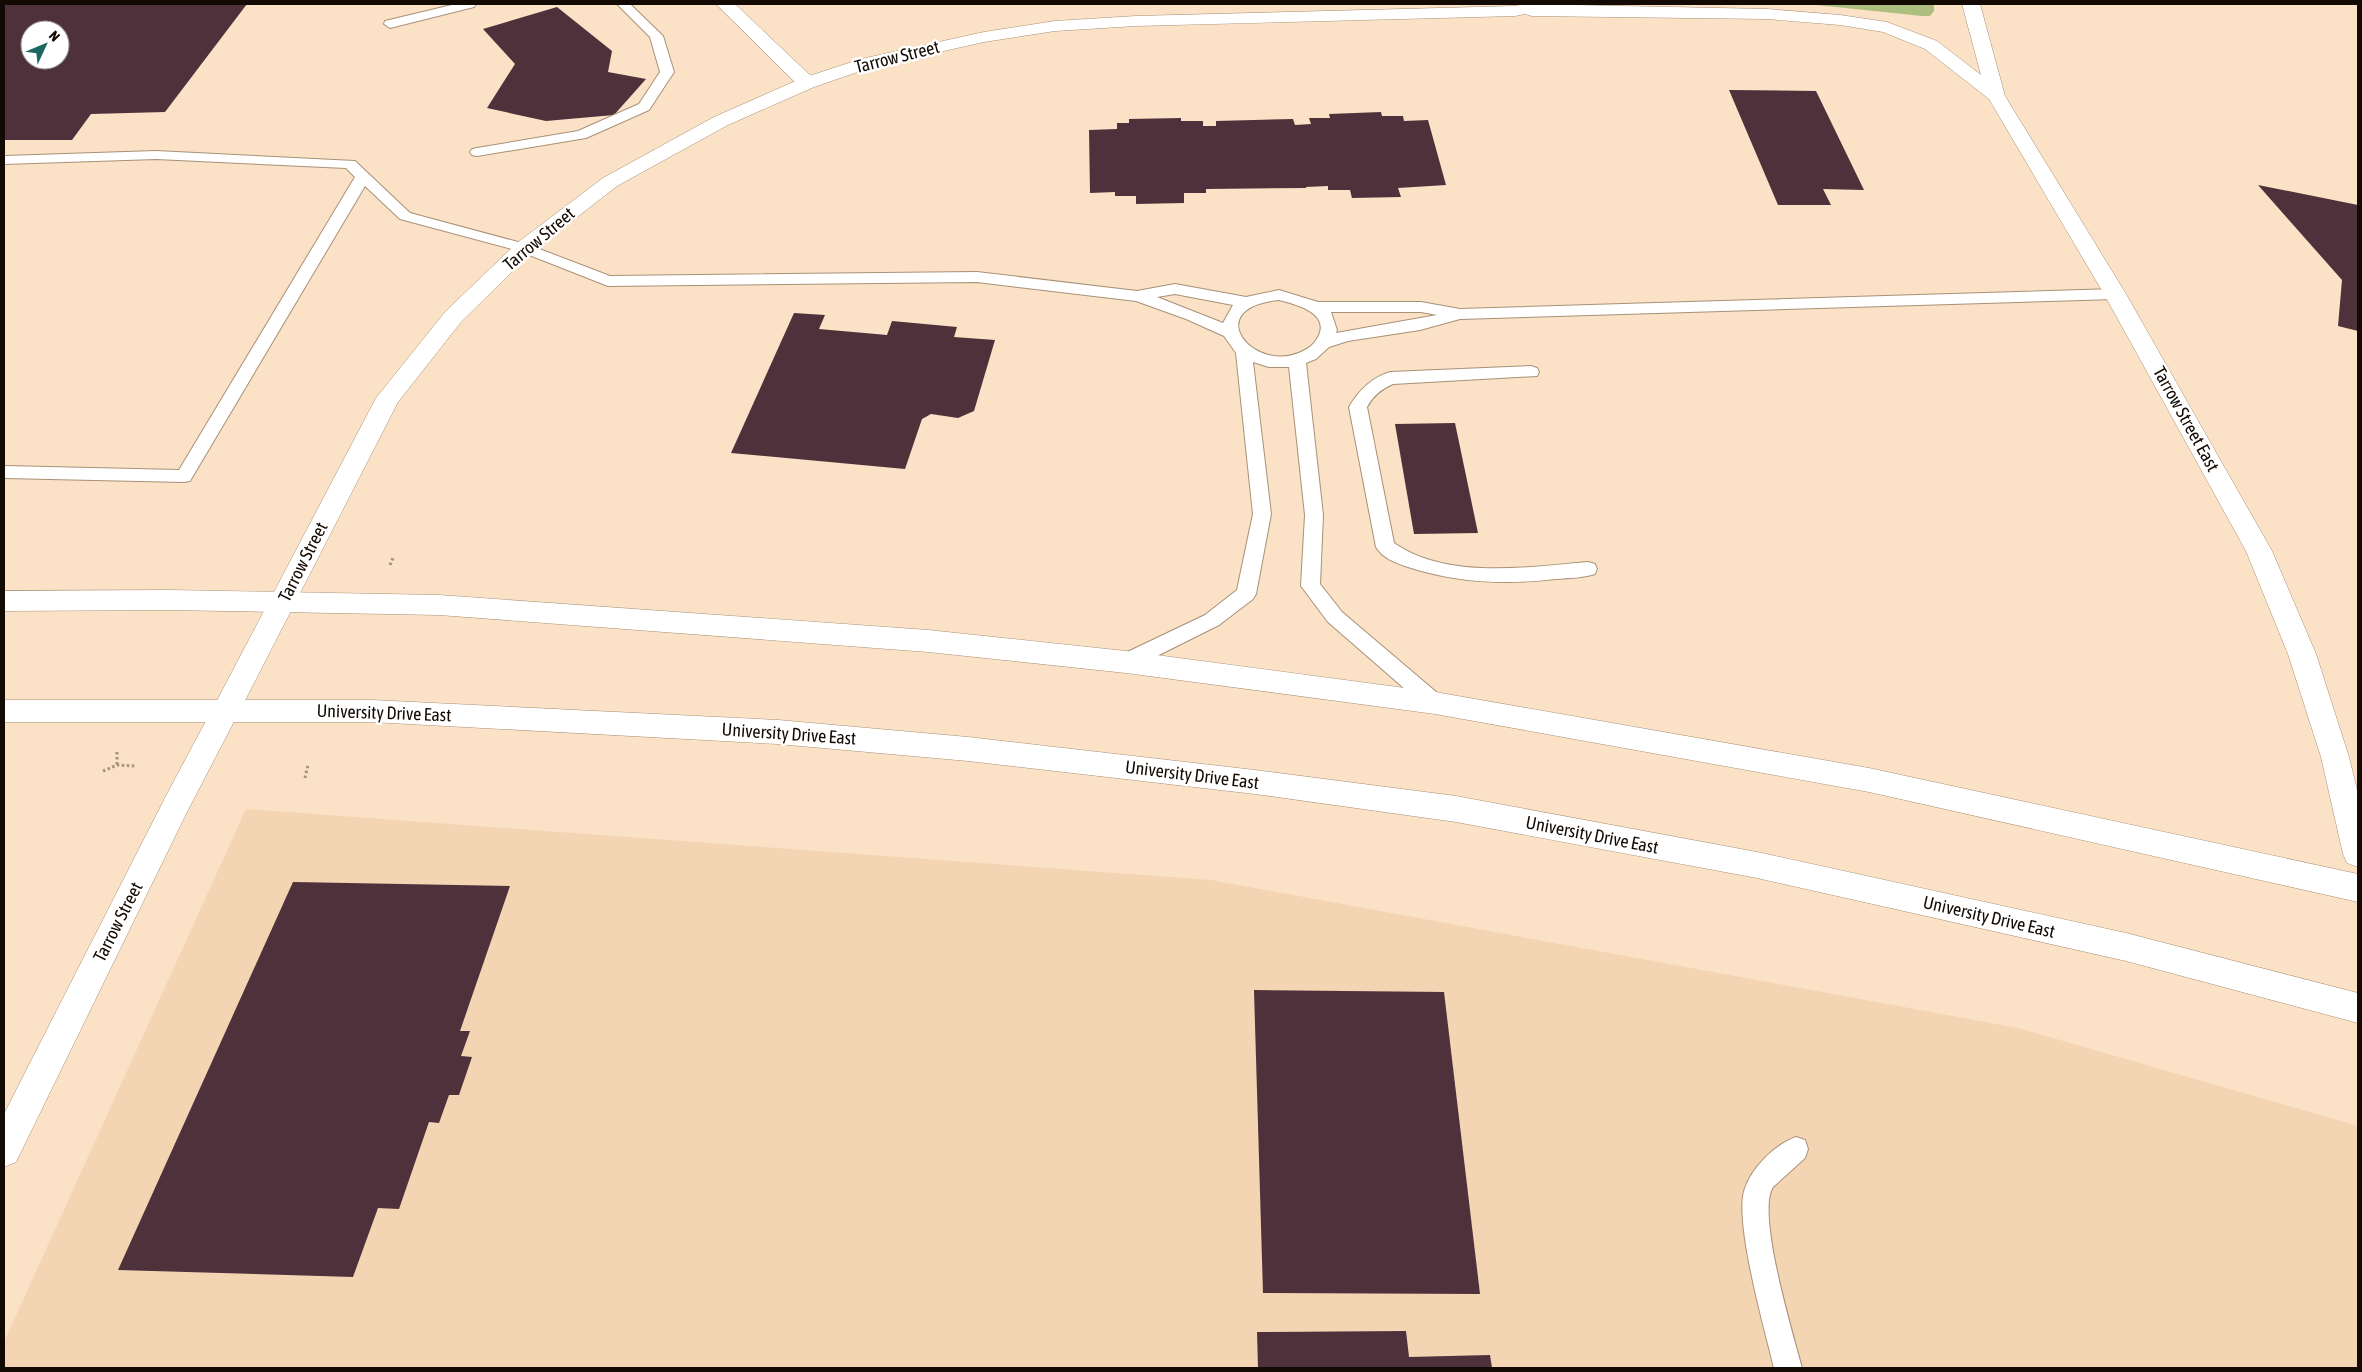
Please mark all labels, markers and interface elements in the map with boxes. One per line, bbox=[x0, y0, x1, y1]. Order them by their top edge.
north arrow bbox=[20, 20, 70, 70]
text: N bbox=[46, 27, 63, 44]
street label: Tarrow Street bbox=[852, 36, 941, 77]
street label: Tarrow Street bbox=[499, 203, 579, 275]
street label: Tarrow Street East bbox=[2149, 363, 2224, 475]
street label: Tarrow Street bbox=[274, 518, 332, 605]
street label: University Drive East bbox=[316, 700, 452, 725]
street label: University Drive East bbox=[721, 718, 857, 749]
street label: University Drive East bbox=[1124, 756, 1260, 793]
street label: University Drive East bbox=[1524, 811, 1660, 858]
street label: Tarrow Street bbox=[89, 878, 147, 965]
street label: University Drive East bbox=[1921, 891, 2057, 942]

